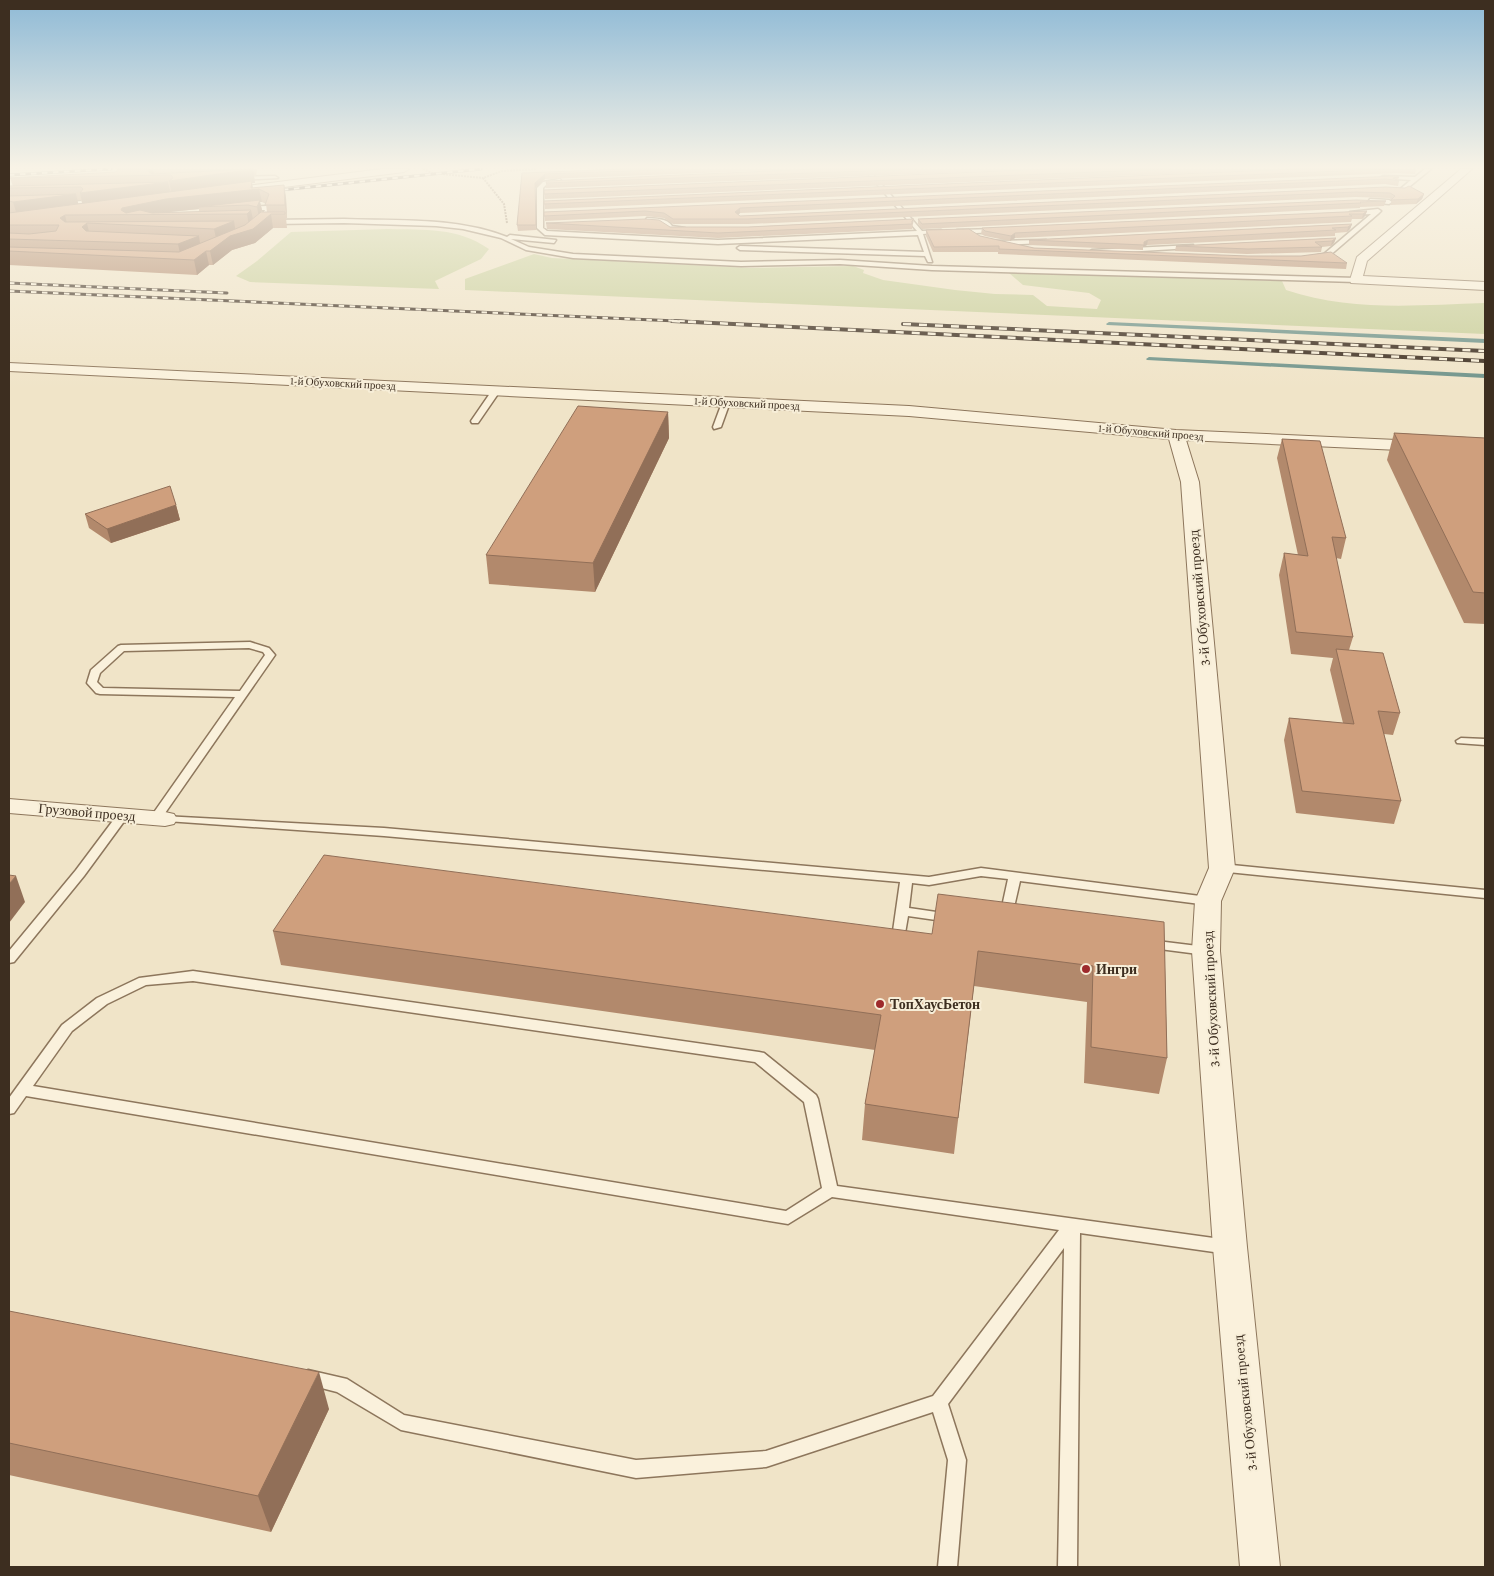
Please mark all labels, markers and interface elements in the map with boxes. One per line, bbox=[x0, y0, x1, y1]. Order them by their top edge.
street label: 1-й Обуховский проезд bbox=[290, 374, 397, 392]
street label: 1-й Обуховский проезд bbox=[694, 394, 801, 412]
street label: 1-й Обуховский проезд bbox=[1098, 421, 1205, 443]
street label: 3-й Обуховский проезд bbox=[1185, 529, 1213, 667]
street label: Грузовой проезд bbox=[38, 800, 136, 824]
street label: 3-й Обуховский проезд bbox=[1199, 930, 1223, 1068]
place label: Ингри bbox=[1096, 961, 1137, 977]
marker: Ингри bbox=[1080, 963, 1092, 975]
place label: ТопХаусБетон bbox=[890, 996, 980, 1012]
marker: ТопХаусБетон bbox=[874, 998, 886, 1010]
street label: 3-й Обуховский проезд bbox=[1230, 1334, 1260, 1472]

